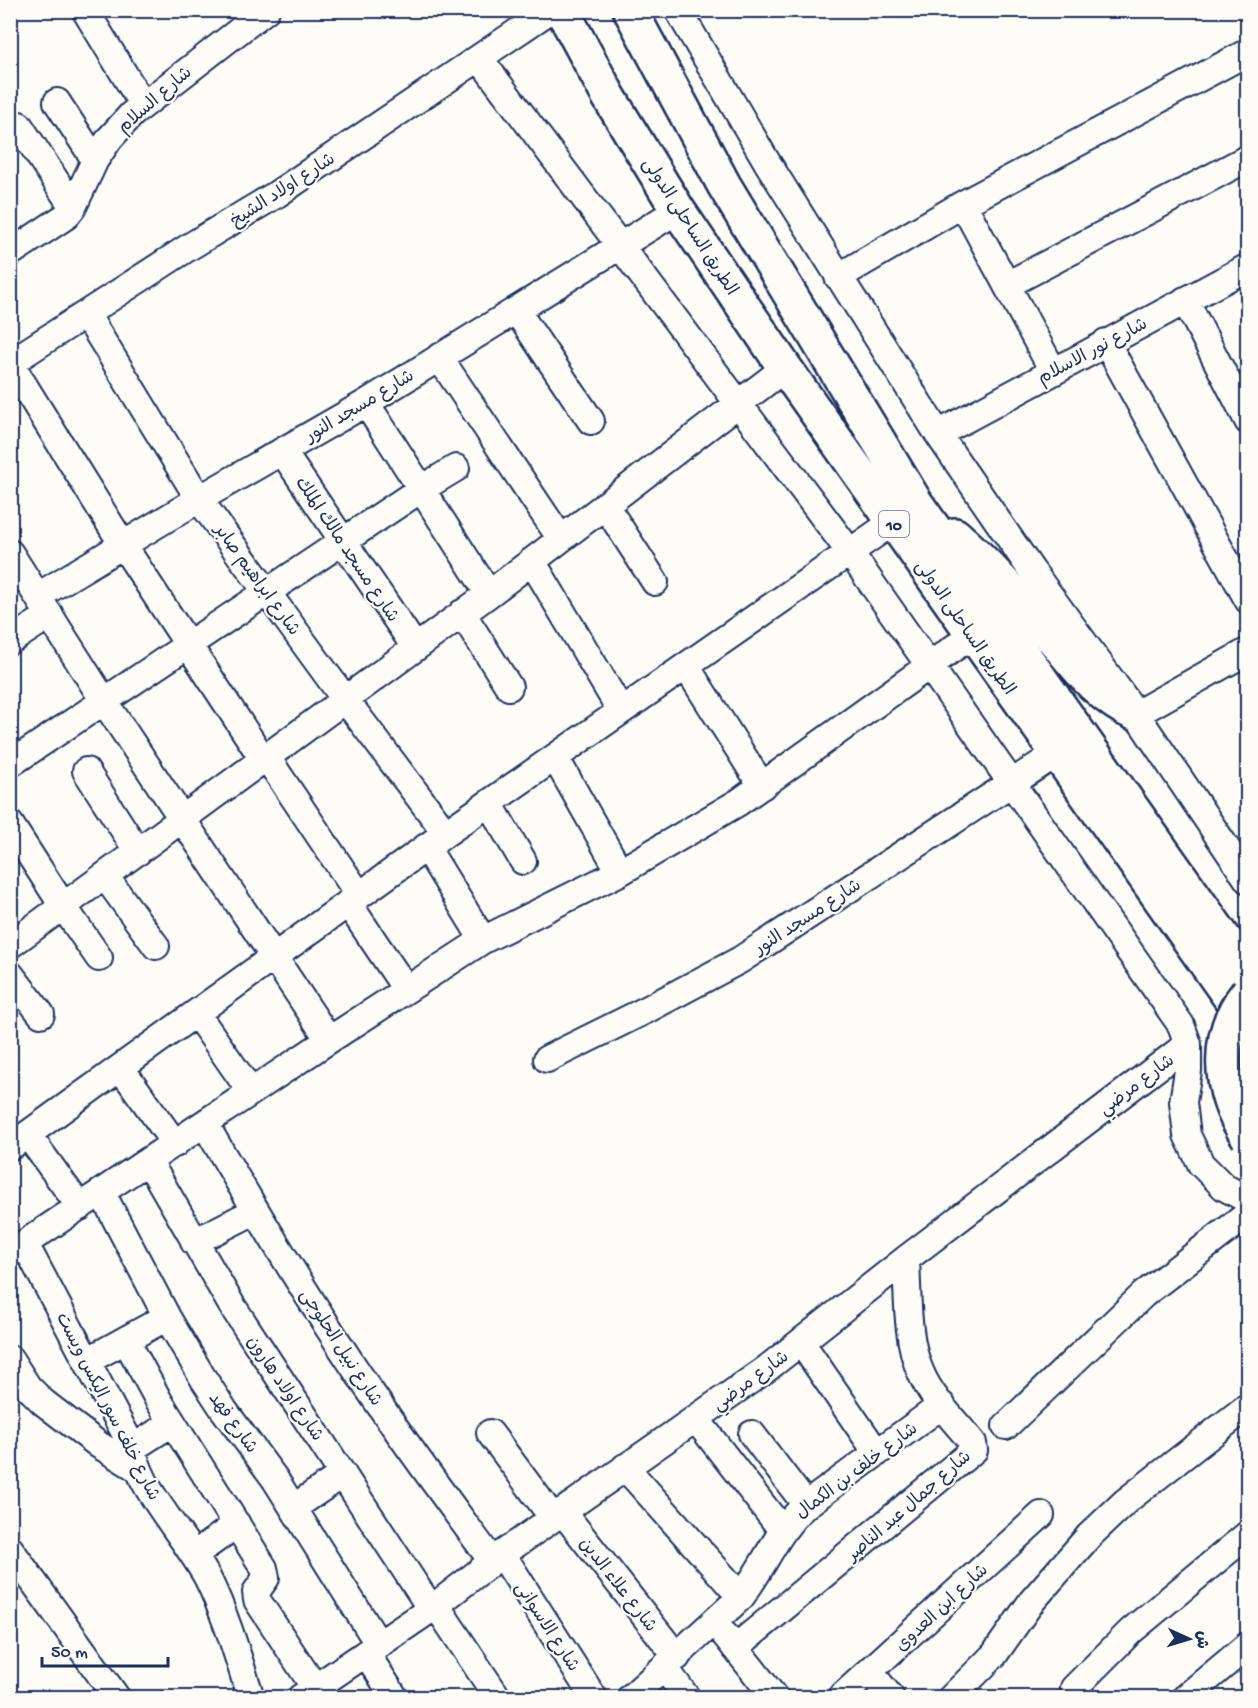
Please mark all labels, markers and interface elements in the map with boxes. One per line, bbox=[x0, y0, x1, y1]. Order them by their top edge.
street label: شارع السلام bbox=[114, 63, 198, 140]
street label: شارع اولاد الشيخ bbox=[227, 149, 340, 233]
street label: الطريق الساحلى الدولى bbox=[637, 155, 741, 300]
street label: شارع نور الاسلام bbox=[1035, 314, 1152, 391]
street label: شارع مسجد النور bbox=[300, 366, 419, 449]
street label: شارع مسجد مالك الملك bbox=[289, 474, 402, 627]
road number: 10 bbox=[879, 511, 909, 537]
street label: شارع ابراهيم صابر bbox=[207, 519, 303, 641]
street label: الطريق الساحلى الدولى bbox=[909, 557, 1018, 700]
street label: شارع مسجد النور bbox=[749, 876, 866, 962]
street label: شارع مرضي bbox=[1096, 1051, 1181, 1124]
street label: شارع نبيل الحلوجى bbox=[294, 1286, 386, 1411]
street label: شارع خلف سور اليكس ويست bbox=[50, 1310, 163, 1505]
street label: شارع اولاد هارون bbox=[241, 1333, 327, 1446]
street label: شارع مرضي bbox=[709, 1347, 795, 1419]
street label: شارع فهد bbox=[203, 1389, 261, 1458]
street label: شارع خلف بن الكمال bbox=[792, 1419, 923, 1525]
street label: شارع جمال عبد الناصر bbox=[841, 1447, 976, 1568]
street label: شارع علاء الدين bbox=[574, 1534, 660, 1637]
street label: شارع ابن العدوى bbox=[892, 1561, 993, 1657]
street label: شارع الاسوانى bbox=[509, 1579, 583, 1676]
north arrow bbox=[1159, 1609, 1219, 1669]
scale bar bbox=[42, 1630, 168, 1668]
text: ش bbox=[1190, 1630, 1211, 1649]
text: 50 m bbox=[51, 1643, 88, 1664]

